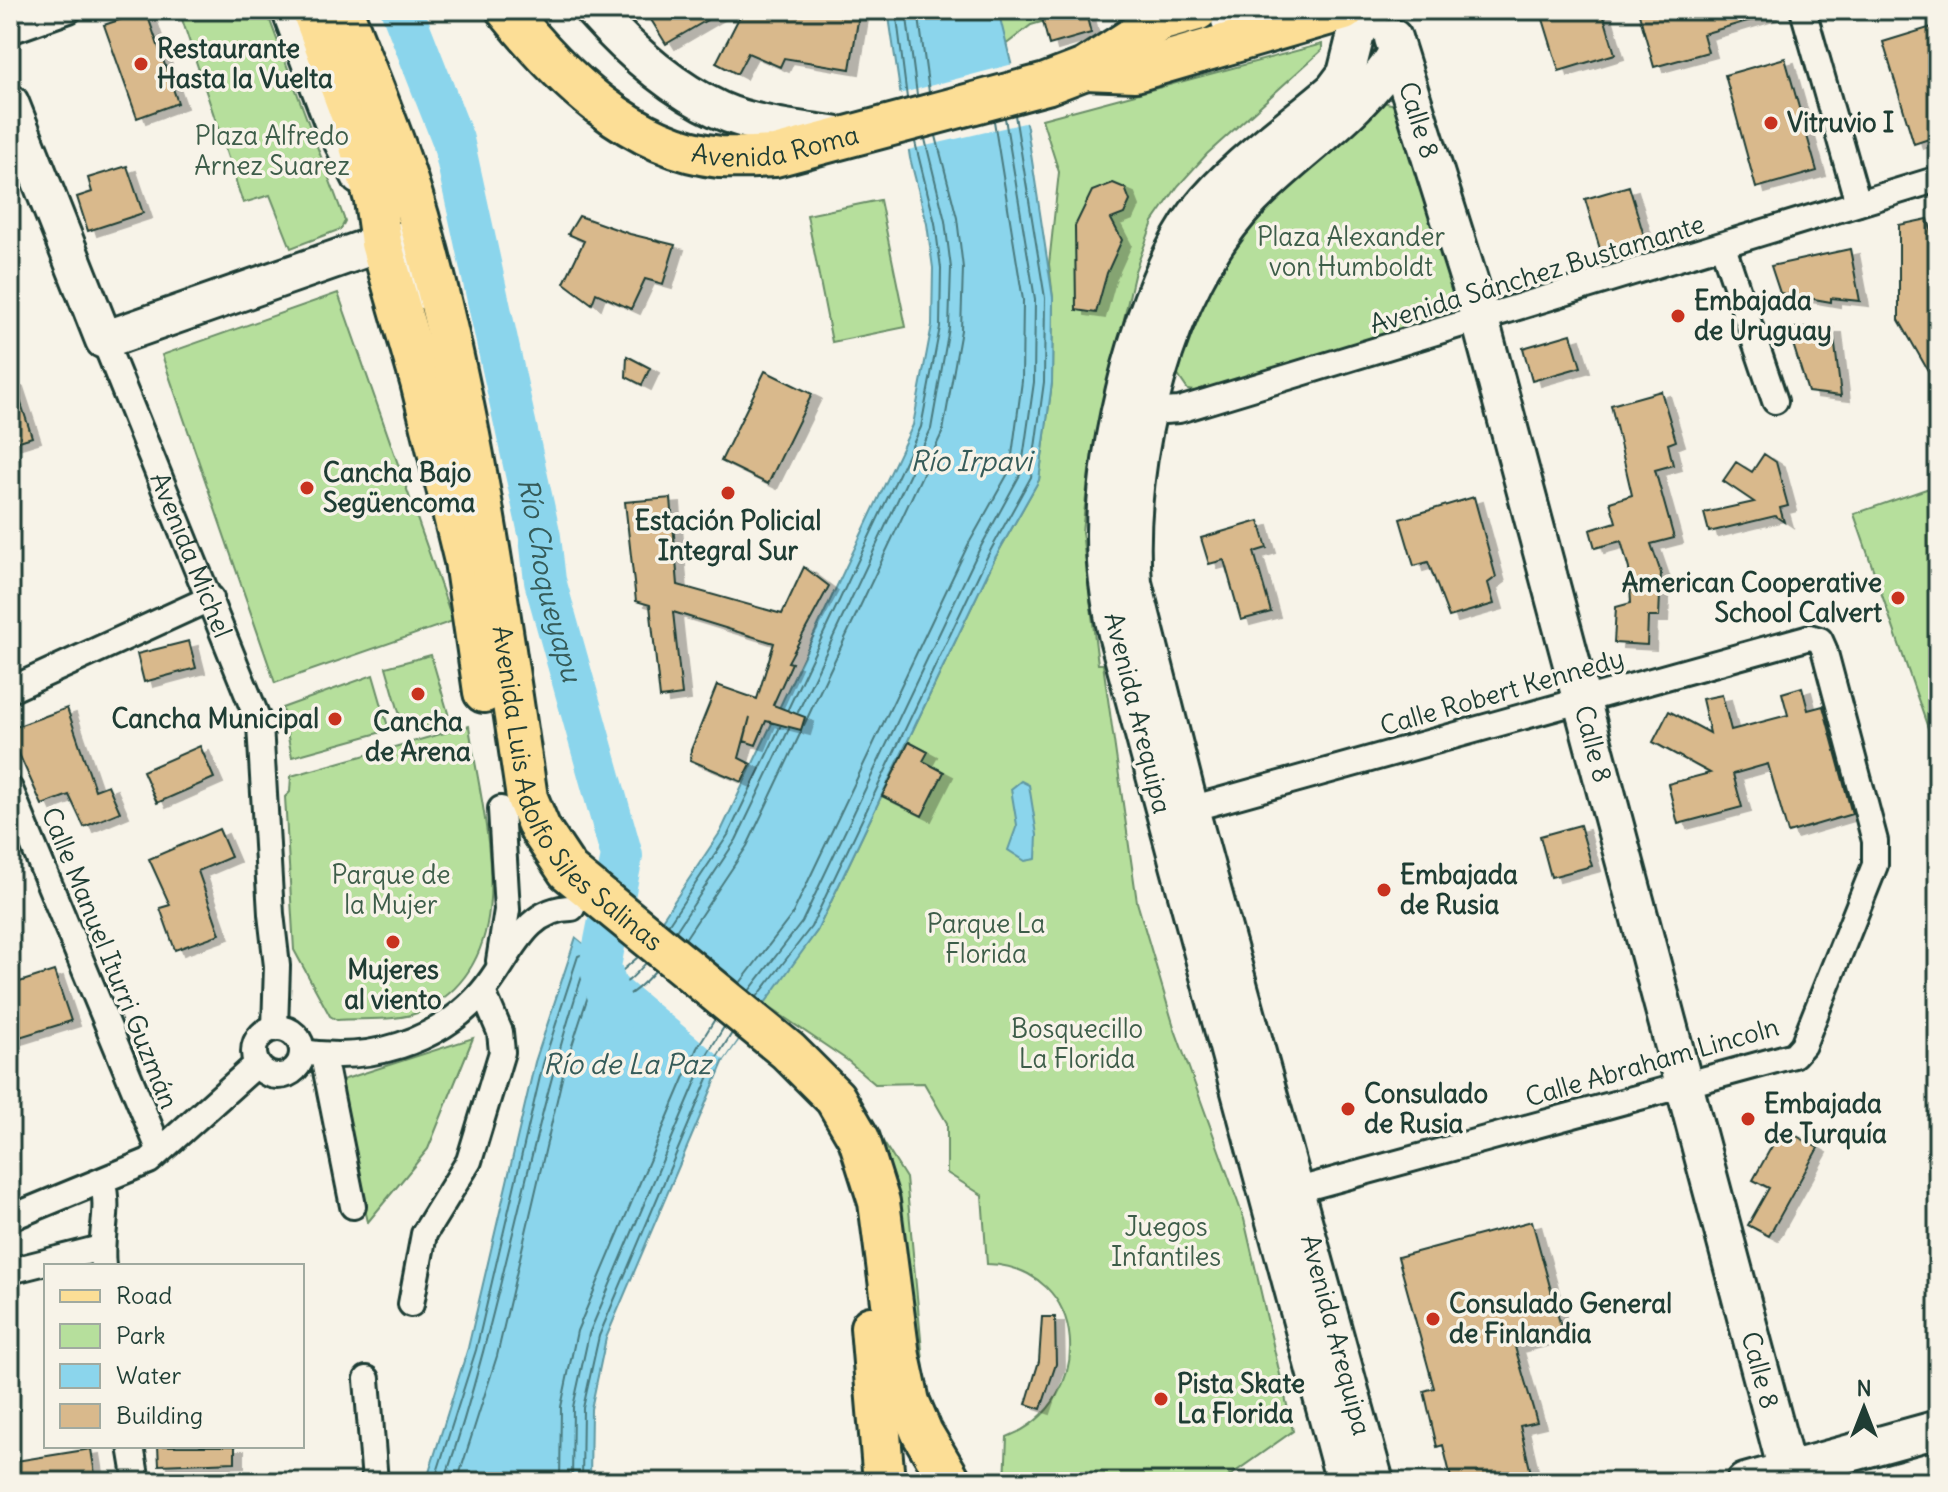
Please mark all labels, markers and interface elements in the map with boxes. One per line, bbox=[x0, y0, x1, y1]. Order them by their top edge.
place label: Restaurante Hasta la Vuelta bbox=[157, 32, 333, 95]
marker: Restaurante Hasta la Vuelta bbox=[132, 55, 150, 73]
street label: Calle 8 bbox=[1392, 77, 1447, 162]
place label: Vitruvio I bbox=[1787, 106, 1894, 139]
marker: Vitruvio I bbox=[1762, 114, 1780, 132]
street label: Avenida Roma bbox=[689, 118, 862, 173]
park label: Plaza Alfredo Arnez Suarez bbox=[194, 119, 350, 182]
street label: Avenida Sánchez Bustamante bbox=[1366, 207, 1708, 340]
park label: Plaza Alexander von Humboldt bbox=[1257, 220, 1445, 283]
place label: Embajada de Uruguay bbox=[1694, 284, 1832, 347]
marker: Embajada de Uruguay bbox=[1669, 307, 1687, 325]
water label: Río Irpavi bbox=[910, 443, 1036, 479]
place label: Cancha Bajo Següencoma bbox=[323, 456, 476, 519]
street label: Avenida Michel bbox=[143, 467, 240, 642]
water label: Río Choqueyapu bbox=[510, 475, 591, 687]
marker: Cancha Bajo Següencoma bbox=[298, 479, 316, 497]
marker: Estación Policial Integral Sur bbox=[719, 484, 737, 502]
place label: Estación Policial Integral Sur bbox=[635, 504, 821, 567]
place label: American Cooperative School Calvert bbox=[1622, 566, 1882, 629]
marker: American Cooperative School Calvert bbox=[1889, 589, 1907, 607]
street label: Avenida Arequipa bbox=[1098, 609, 1179, 817]
street label: Avenida Luis Adolfo Siles Salinas bbox=[486, 623, 670, 958]
street label: Calle Robert Kennedy bbox=[1376, 641, 1628, 742]
marker: Cancha de Arena bbox=[409, 685, 427, 703]
place label: Cancha Municipal bbox=[111, 702, 319, 735]
street label: Calle 8 bbox=[1568, 702, 1620, 786]
place label: Cancha de Arena bbox=[365, 705, 471, 768]
marker: Cancha Municipal bbox=[326, 710, 344, 728]
street label: Calle Manuel Iturri Guzmán bbox=[35, 802, 186, 1113]
park label: Parque de la Mujer bbox=[332, 858, 450, 921]
place label: Embajada de Rusia bbox=[1400, 858, 1518, 921]
marker: Embajada de Rusia bbox=[1375, 881, 1393, 899]
park label: Parque La Florida bbox=[927, 907, 1045, 970]
marker: Mujeres al viento bbox=[384, 933, 402, 951]
place label: Mujeres al viento bbox=[344, 953, 442, 1016]
street label: Calle Abraham Lincoln bbox=[1521, 1010, 1782, 1114]
park label: Bosquecillo La Florida bbox=[1011, 1012, 1143, 1075]
water label: Río de La Paz bbox=[543, 1046, 714, 1082]
place label: Consulado de Rusia bbox=[1364, 1077, 1488, 1140]
place label: Embajada de Turquía bbox=[1764, 1087, 1887, 1150]
marker: Consulado de Rusia bbox=[1339, 1100, 1357, 1118]
marker: Embajada de Turquía bbox=[1739, 1110, 1757, 1128]
park label: Juegos Infantiles bbox=[1111, 1210, 1221, 1273]
street label: Avenida Arequipa bbox=[1294, 1231, 1379, 1439]
legend bbox=[44, 1264, 304, 1448]
text: Road bbox=[116, 1280, 172, 1310]
place label: Consulado General de Finlandia bbox=[1449, 1287, 1672, 1350]
marker: Consulado General de Finlandia bbox=[1424, 1310, 1442, 1328]
text: Park bbox=[116, 1320, 166, 1350]
street label: Calle 8 bbox=[1735, 1328, 1787, 1412]
text: Water bbox=[116, 1360, 181, 1390]
place label: Pista Skate La Florida bbox=[1177, 1367, 1305, 1430]
north arrow bbox=[1824, 1368, 1904, 1448]
text: N bbox=[1856, 1374, 1872, 1402]
marker: Pista Skate La Florida bbox=[1152, 1390, 1170, 1408]
text: Building bbox=[116, 1400, 203, 1430]

